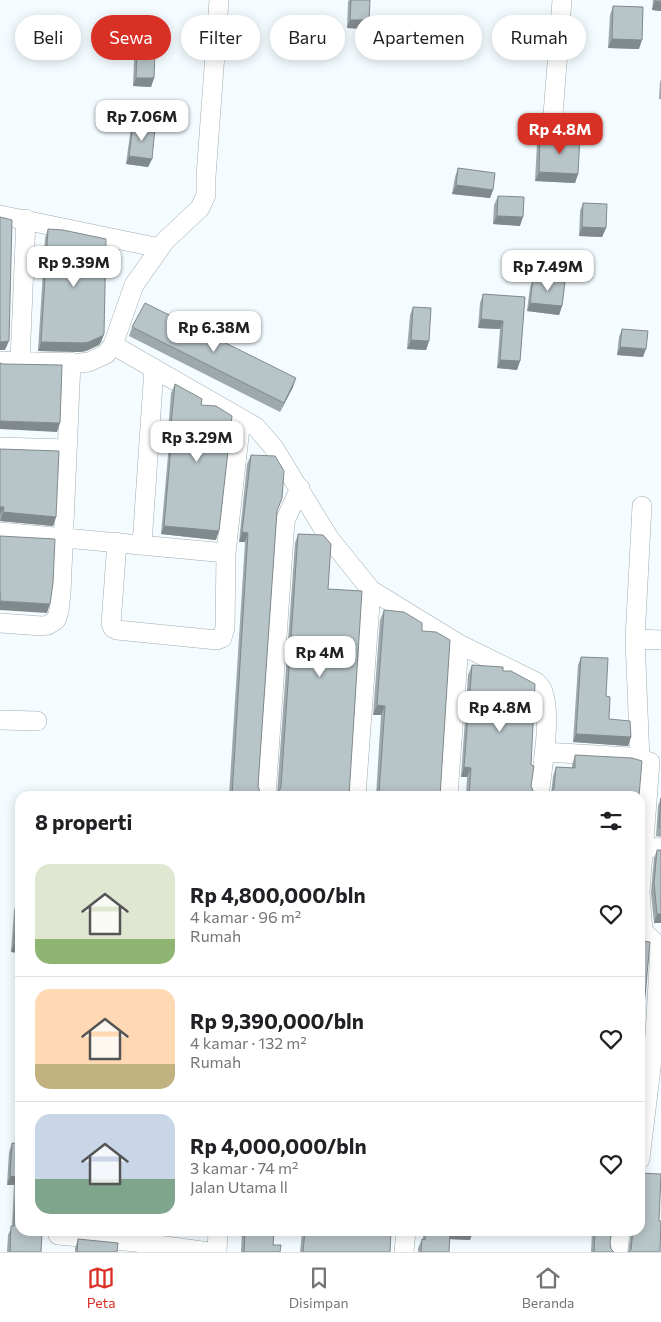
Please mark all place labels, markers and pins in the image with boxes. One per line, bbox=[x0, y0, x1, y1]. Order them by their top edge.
pin: Rp 7.06M bbox=[90, 100, 194, 142]
pin: Rp 4.8M bbox=[514, 112, 606, 155]
pin: Rp 9.39M bbox=[22, 246, 126, 288]
pin: Rp 7.49M bbox=[496, 250, 600, 292]
pin: Rp 6.38M bbox=[162, 310, 266, 353]
pin: Rp 3.29M bbox=[145, 420, 249, 463]
pin: Rp 4M bbox=[285, 636, 355, 678]
pin: Rp 4.8M bbox=[454, 690, 546, 733]

